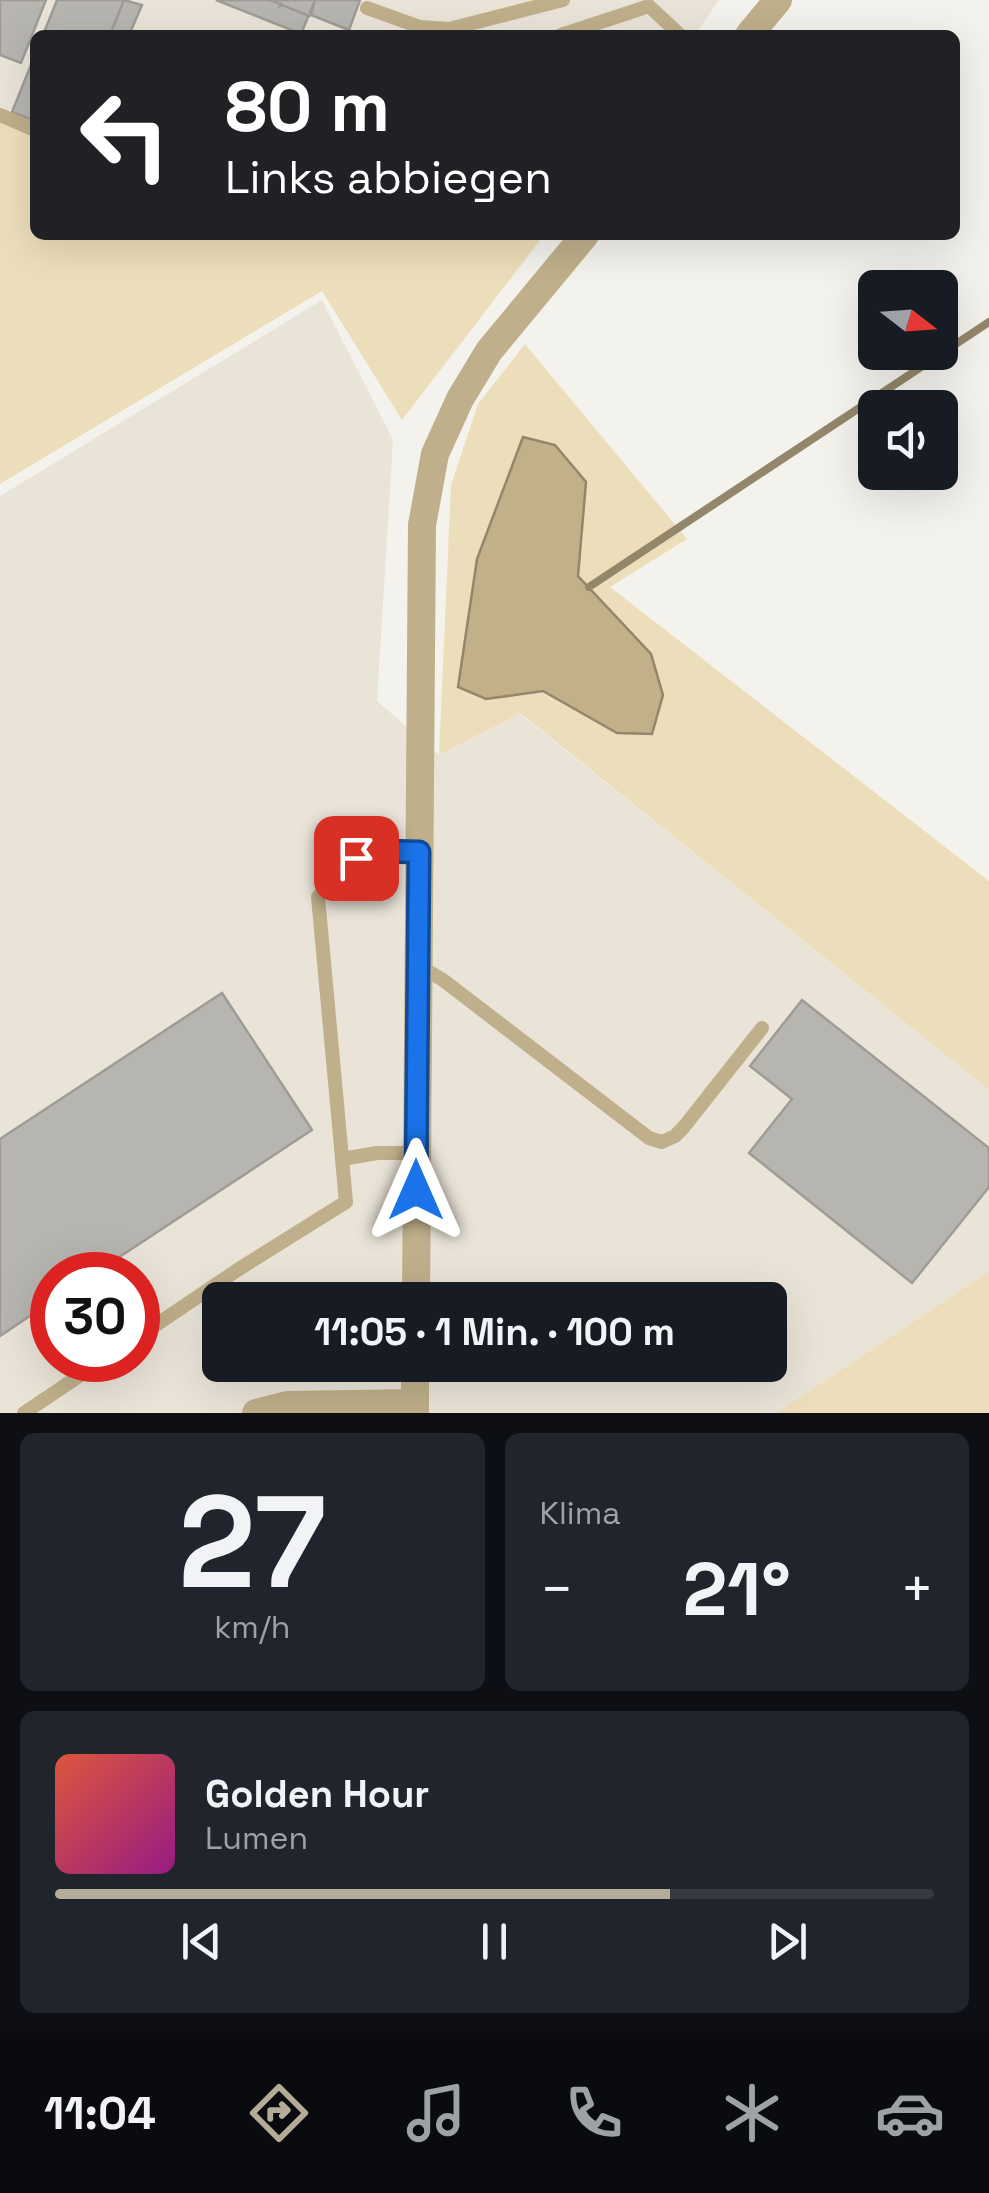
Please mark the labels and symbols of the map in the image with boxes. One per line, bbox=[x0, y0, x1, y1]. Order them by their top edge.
north arrow bbox=[858, 270, 958, 370]
pin bbox=[314, 816, 399, 901]
position arrow bbox=[364, 1138, 468, 1242]
speed limit sign: 30 bbox=[30, 1252, 160, 1382]

